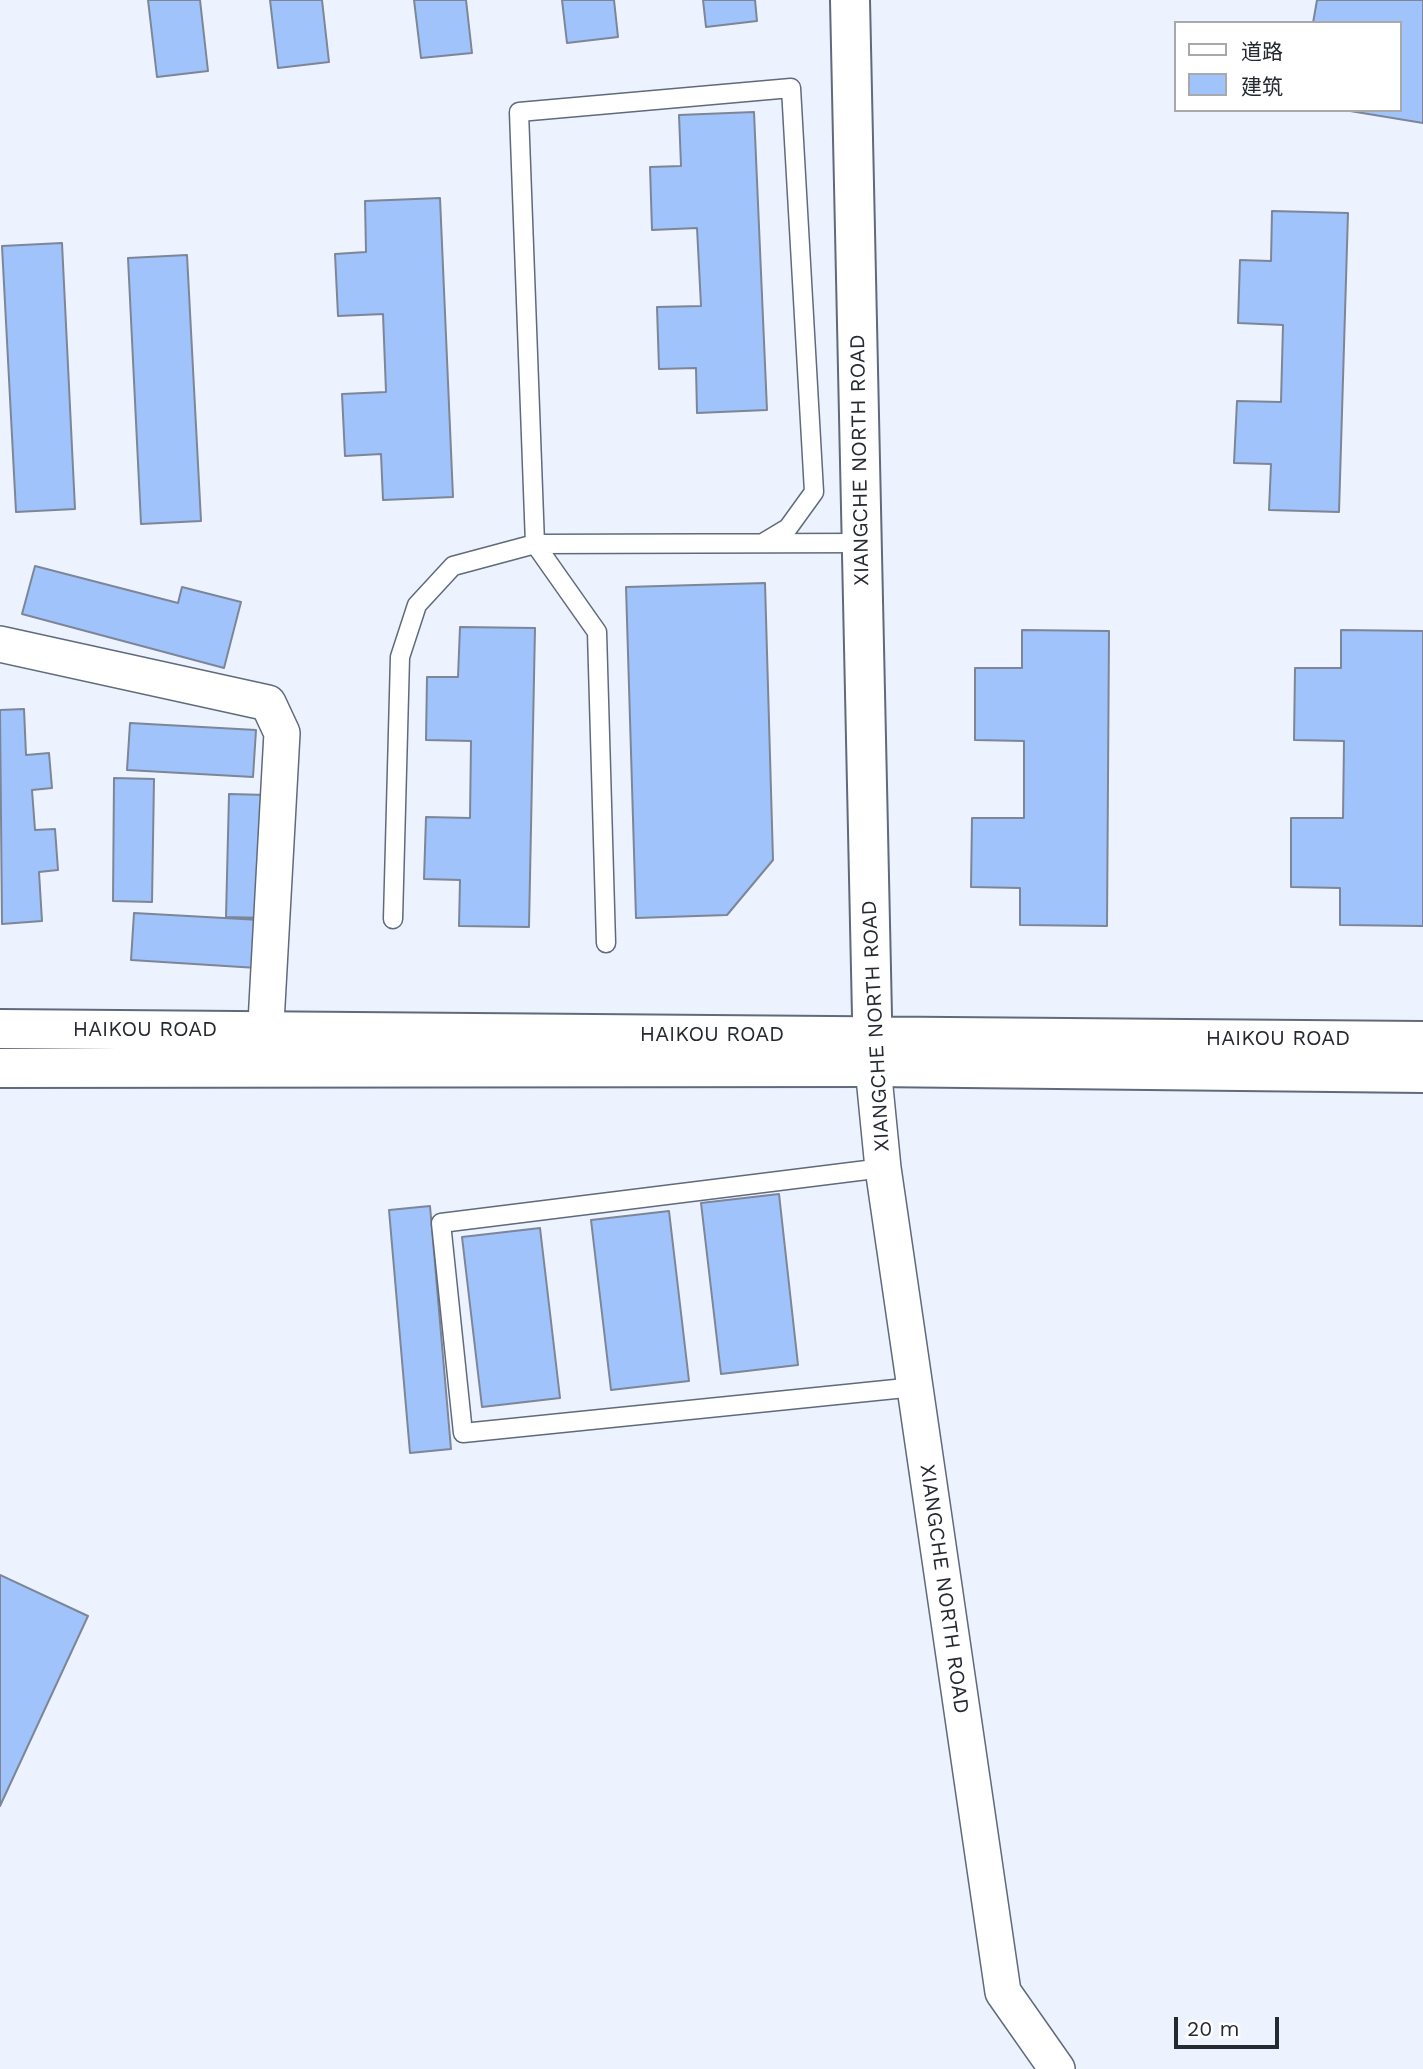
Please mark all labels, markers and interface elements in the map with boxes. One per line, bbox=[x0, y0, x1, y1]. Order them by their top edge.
legend bbox=[1174, 21, 1402, 112]
text: 道路 bbox=[1241, 39, 1283, 64]
text: 建筑 bbox=[1241, 74, 1283, 99]
street label: XIANGCHE NORTH ROAD bbox=[845, 334, 875, 586]
street label: XIANGCHE NORTH ROAD bbox=[857, 900, 895, 1152]
street label: HAIKOU ROAD bbox=[73, 1017, 217, 1043]
street label: HAIKOU ROAD bbox=[640, 1022, 784, 1048]
street label: HAIKOU ROAD bbox=[1206, 1026, 1350, 1052]
street label: XIANGCHE NORTH ROAD bbox=[914, 1463, 974, 1715]
scale bar bbox=[1178, 2002, 1283, 2046]
text: 20 m bbox=[1187, 2016, 1239, 2041]

